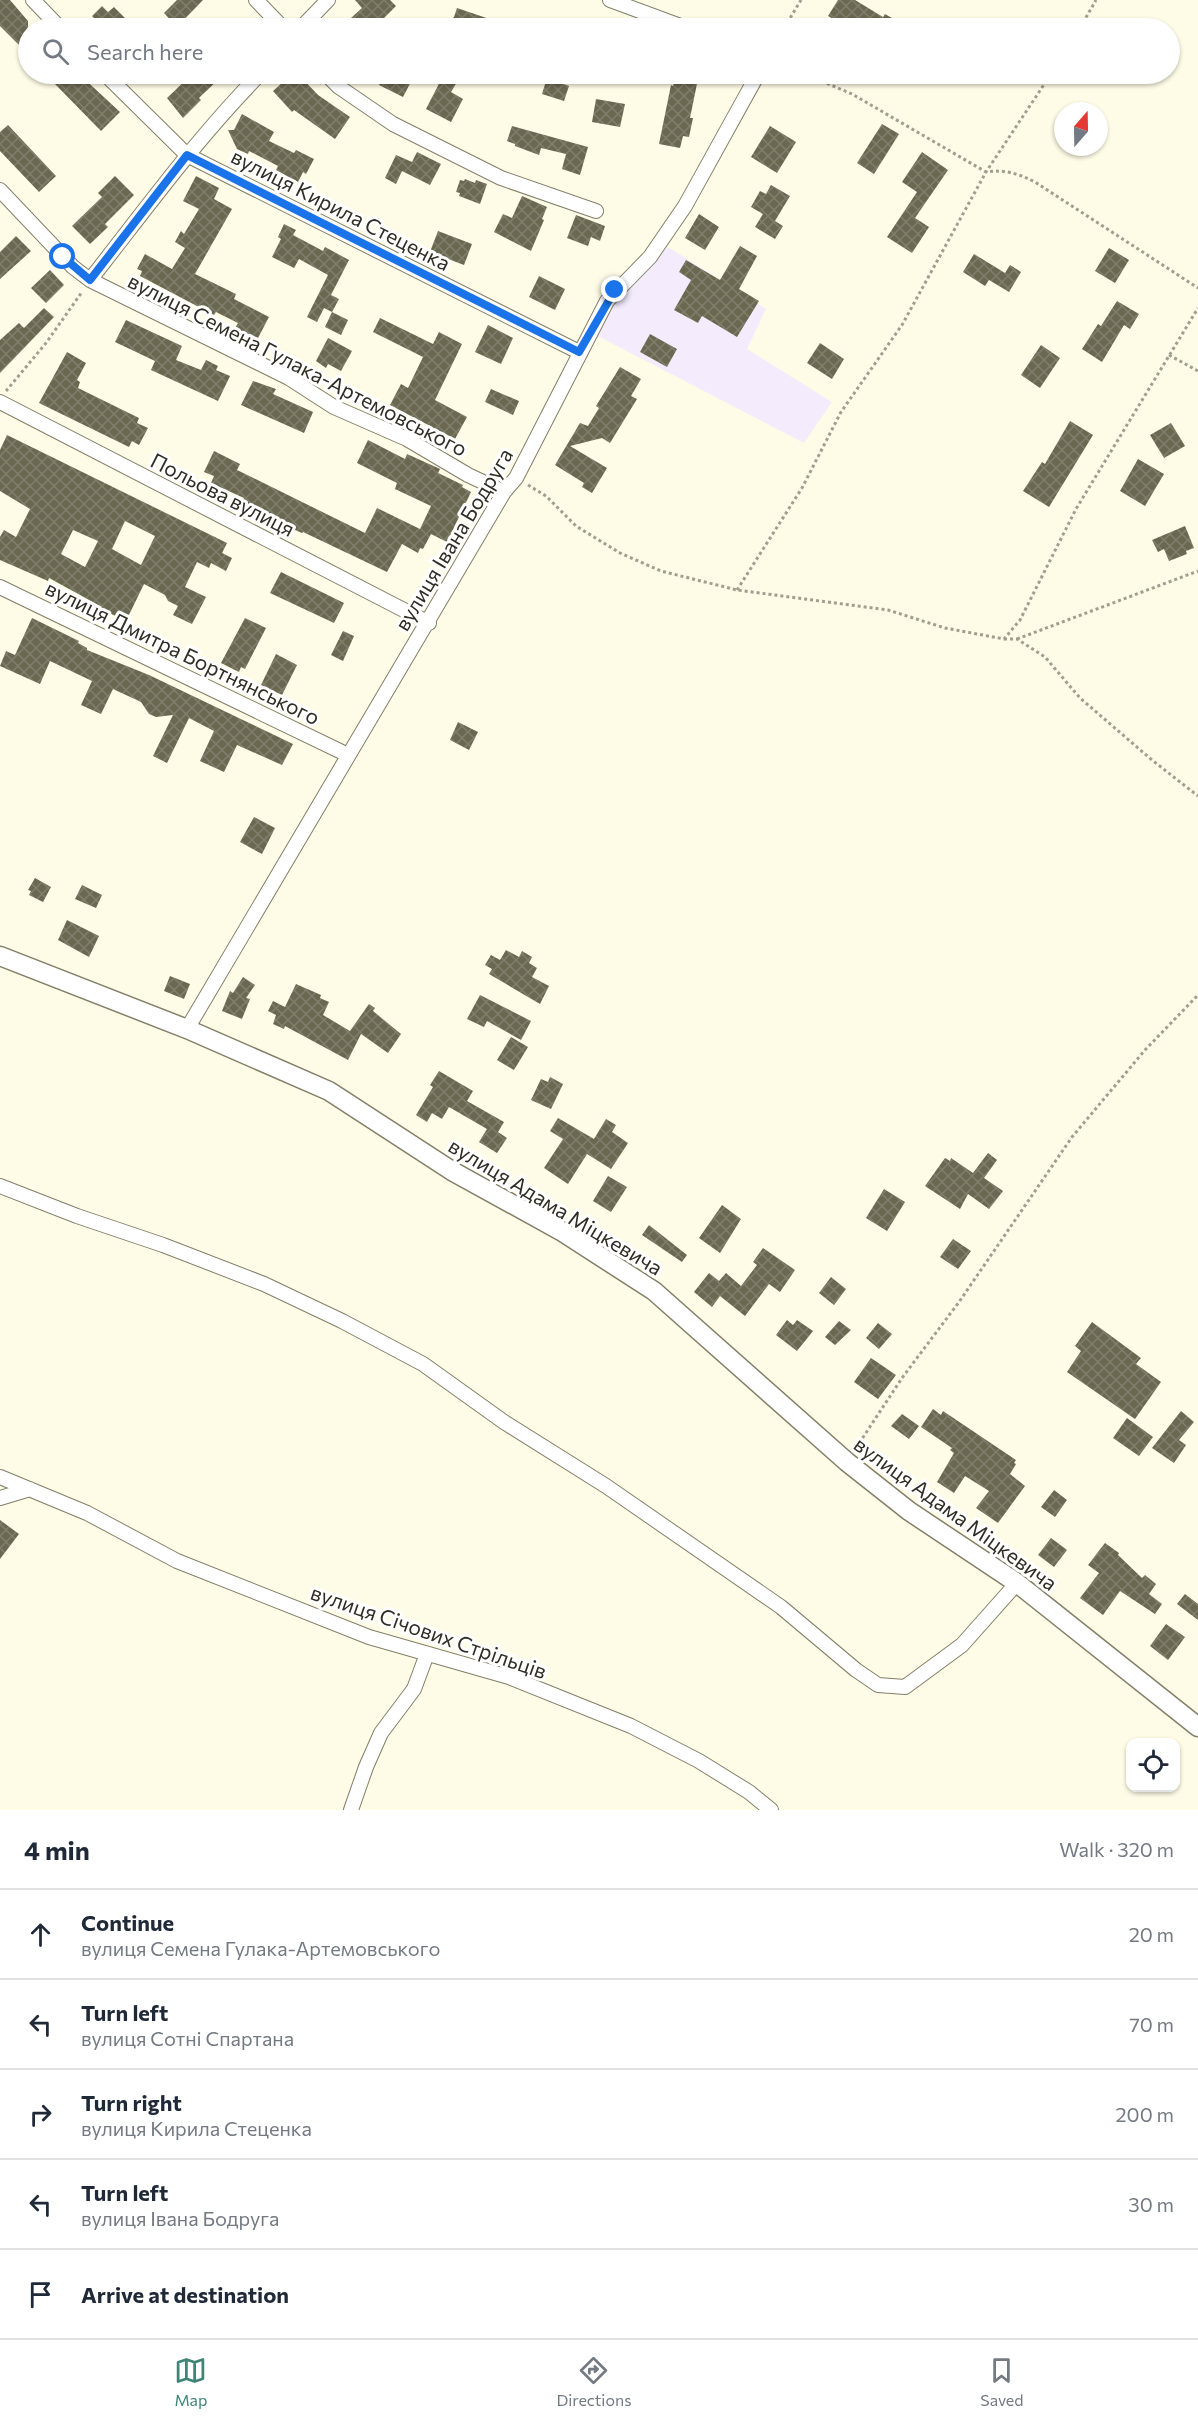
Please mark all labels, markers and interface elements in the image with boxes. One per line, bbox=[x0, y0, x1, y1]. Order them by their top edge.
search box bbox=[18, 18, 1180, 84]
icon: search bbox=[39, 35, 72, 68]
text: Search here bbox=[87, 38, 203, 65]
north arrow bbox=[1054, 102, 1108, 156]
street label: вулиця Кирила Стеценка bbox=[227, 143, 455, 275]
route start bbox=[49, 243, 75, 269]
street label: вулиця Семена Гулака-Артемовського bbox=[124, 267, 472, 461]
route end bbox=[601, 276, 627, 302]
street label: вулиця Івана Бодруга bbox=[389, 443, 517, 635]
street label: Польова вулиця bbox=[147, 447, 299, 541]
street label: вулиця Дмитра Бортнянського bbox=[42, 575, 324, 729]
street label: вулиця Адама Міцкевича bbox=[445, 1132, 667, 1280]
street label: вулиця Адама Міцкевича bbox=[850, 1431, 1062, 1595]
street label: вулиця Січових Стрільців bbox=[308, 1579, 550, 1683]
map controls bbox=[1126, 1738, 1180, 1792]
button: locate bbox=[1126, 1738, 1180, 1792]
text: 4 min bbox=[24, 1834, 90, 1865]
text: Walk · 320 m bbox=[1059, 1837, 1174, 1861]
text: Continue bbox=[81, 1909, 174, 1936]
icon: ahead bbox=[24, 1918, 57, 1951]
text: 20 m bbox=[1129, 1922, 1174, 1946]
text: вулиця Семена Гулака-Артемовського bbox=[81, 1936, 440, 1960]
text: Turn left bbox=[81, 1999, 168, 2026]
icon: left bbox=[24, 2008, 57, 2041]
text: 70 m bbox=[1129, 2012, 1174, 2036]
text: вулиця Сотні Спартана bbox=[81, 2026, 294, 2050]
text: Turn right bbox=[81, 2089, 182, 2116]
icon: right bbox=[24, 2098, 57, 2131]
text: 200 m bbox=[1116, 2102, 1174, 2126]
text: вулиця Кирила Стеценка bbox=[81, 2116, 312, 2140]
text: Turn left bbox=[81, 2179, 168, 2206]
icon: left bbox=[24, 2188, 57, 2221]
text: 30 m bbox=[1128, 2192, 1174, 2216]
text: вулиця Івана Бодруга bbox=[81, 2206, 279, 2230]
icon: arrive bbox=[24, 2278, 57, 2311]
text: Arrive at destination bbox=[81, 2281, 289, 2308]
tab: Map bbox=[174, 2354, 207, 2409]
tab: Directions bbox=[556, 2354, 631, 2409]
tab: Saved bbox=[980, 2354, 1024, 2409]

